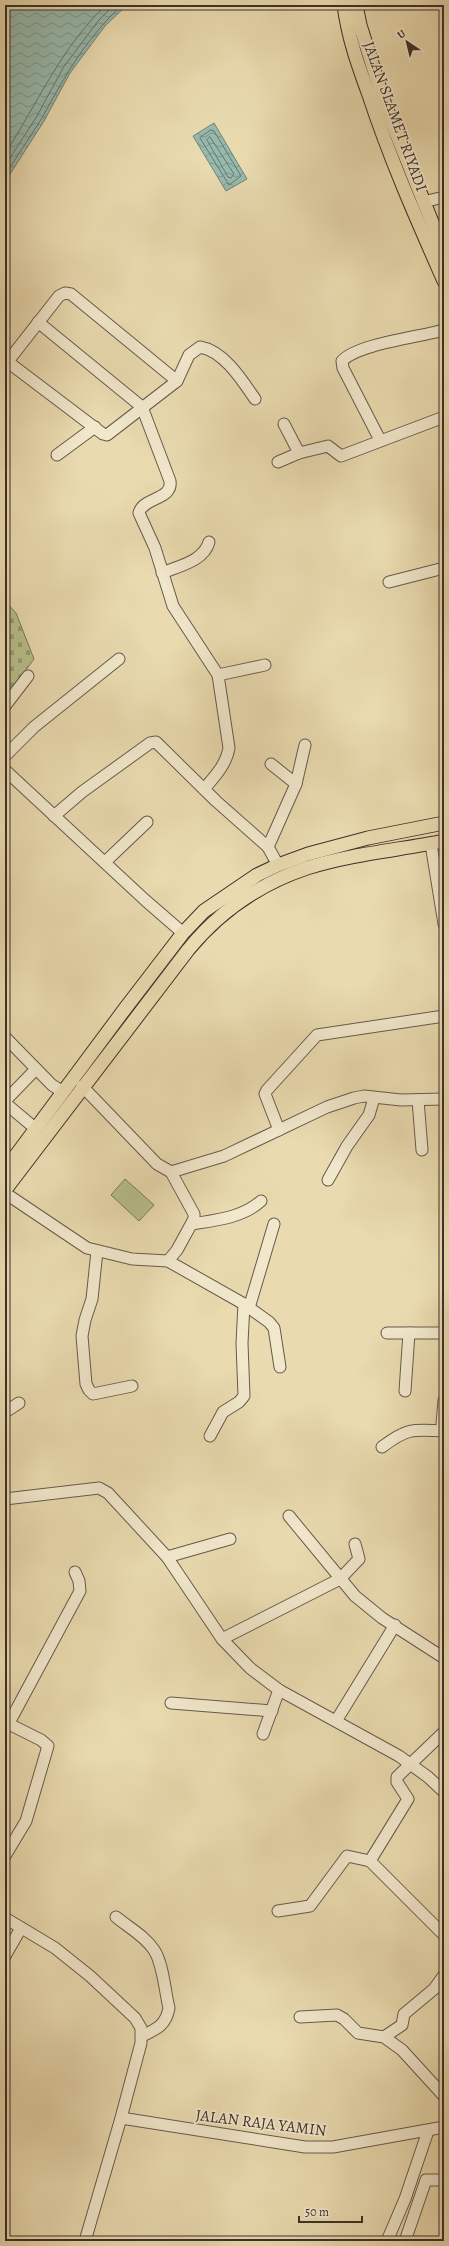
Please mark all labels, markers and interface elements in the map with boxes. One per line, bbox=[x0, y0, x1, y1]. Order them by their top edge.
north arrow bbox=[387, 22, 427, 62]
text: U bbox=[394, 26, 409, 42]
street label: JALAN SLAMET RIYADI bbox=[358, 38, 432, 194]
street label: JALAN RAJA YAMIN bbox=[194, 2104, 328, 2142]
scale bar bbox=[299, 2198, 362, 2224]
text: 50 m bbox=[305, 2204, 329, 2220]

